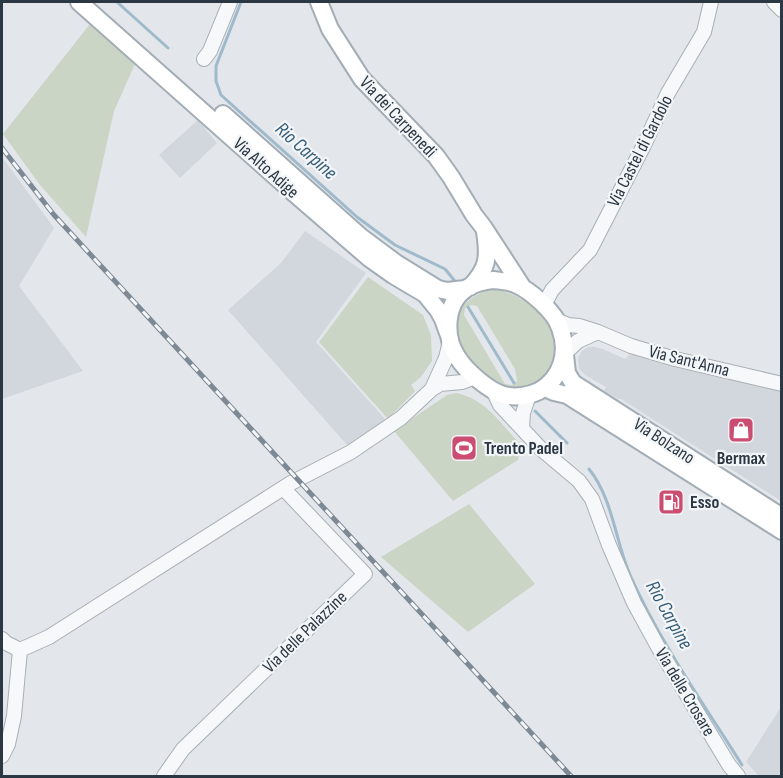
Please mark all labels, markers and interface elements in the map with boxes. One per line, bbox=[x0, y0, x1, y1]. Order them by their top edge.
street label: Via dei Carpenedi bbox=[355, 72, 441, 162]
street label: Via Castel di Gardolo bbox=[603, 92, 677, 210]
water label: Rio Carpine bbox=[270, 117, 342, 185]
street label: Via Alto Adige bbox=[229, 133, 303, 203]
street label: Via Sant'Anna bbox=[646, 341, 732, 381]
street label: Via Bolzano bbox=[629, 414, 699, 468]
shop icon: Bermax bbox=[726, 415, 756, 445]
sports icon: Trento Padel bbox=[449, 433, 479, 463]
place label: Trento Padel bbox=[484, 438, 563, 459]
place label: Bermax bbox=[717, 448, 766, 469]
fuel station icon: Esso bbox=[656, 487, 686, 517]
place label: Esso bbox=[690, 492, 719, 513]
water label: Rio Carpine bbox=[640, 576, 698, 654]
street label: Via delle Palazzine bbox=[259, 587, 351, 677]
street label: Via delle Crosare bbox=[650, 644, 720, 740]

